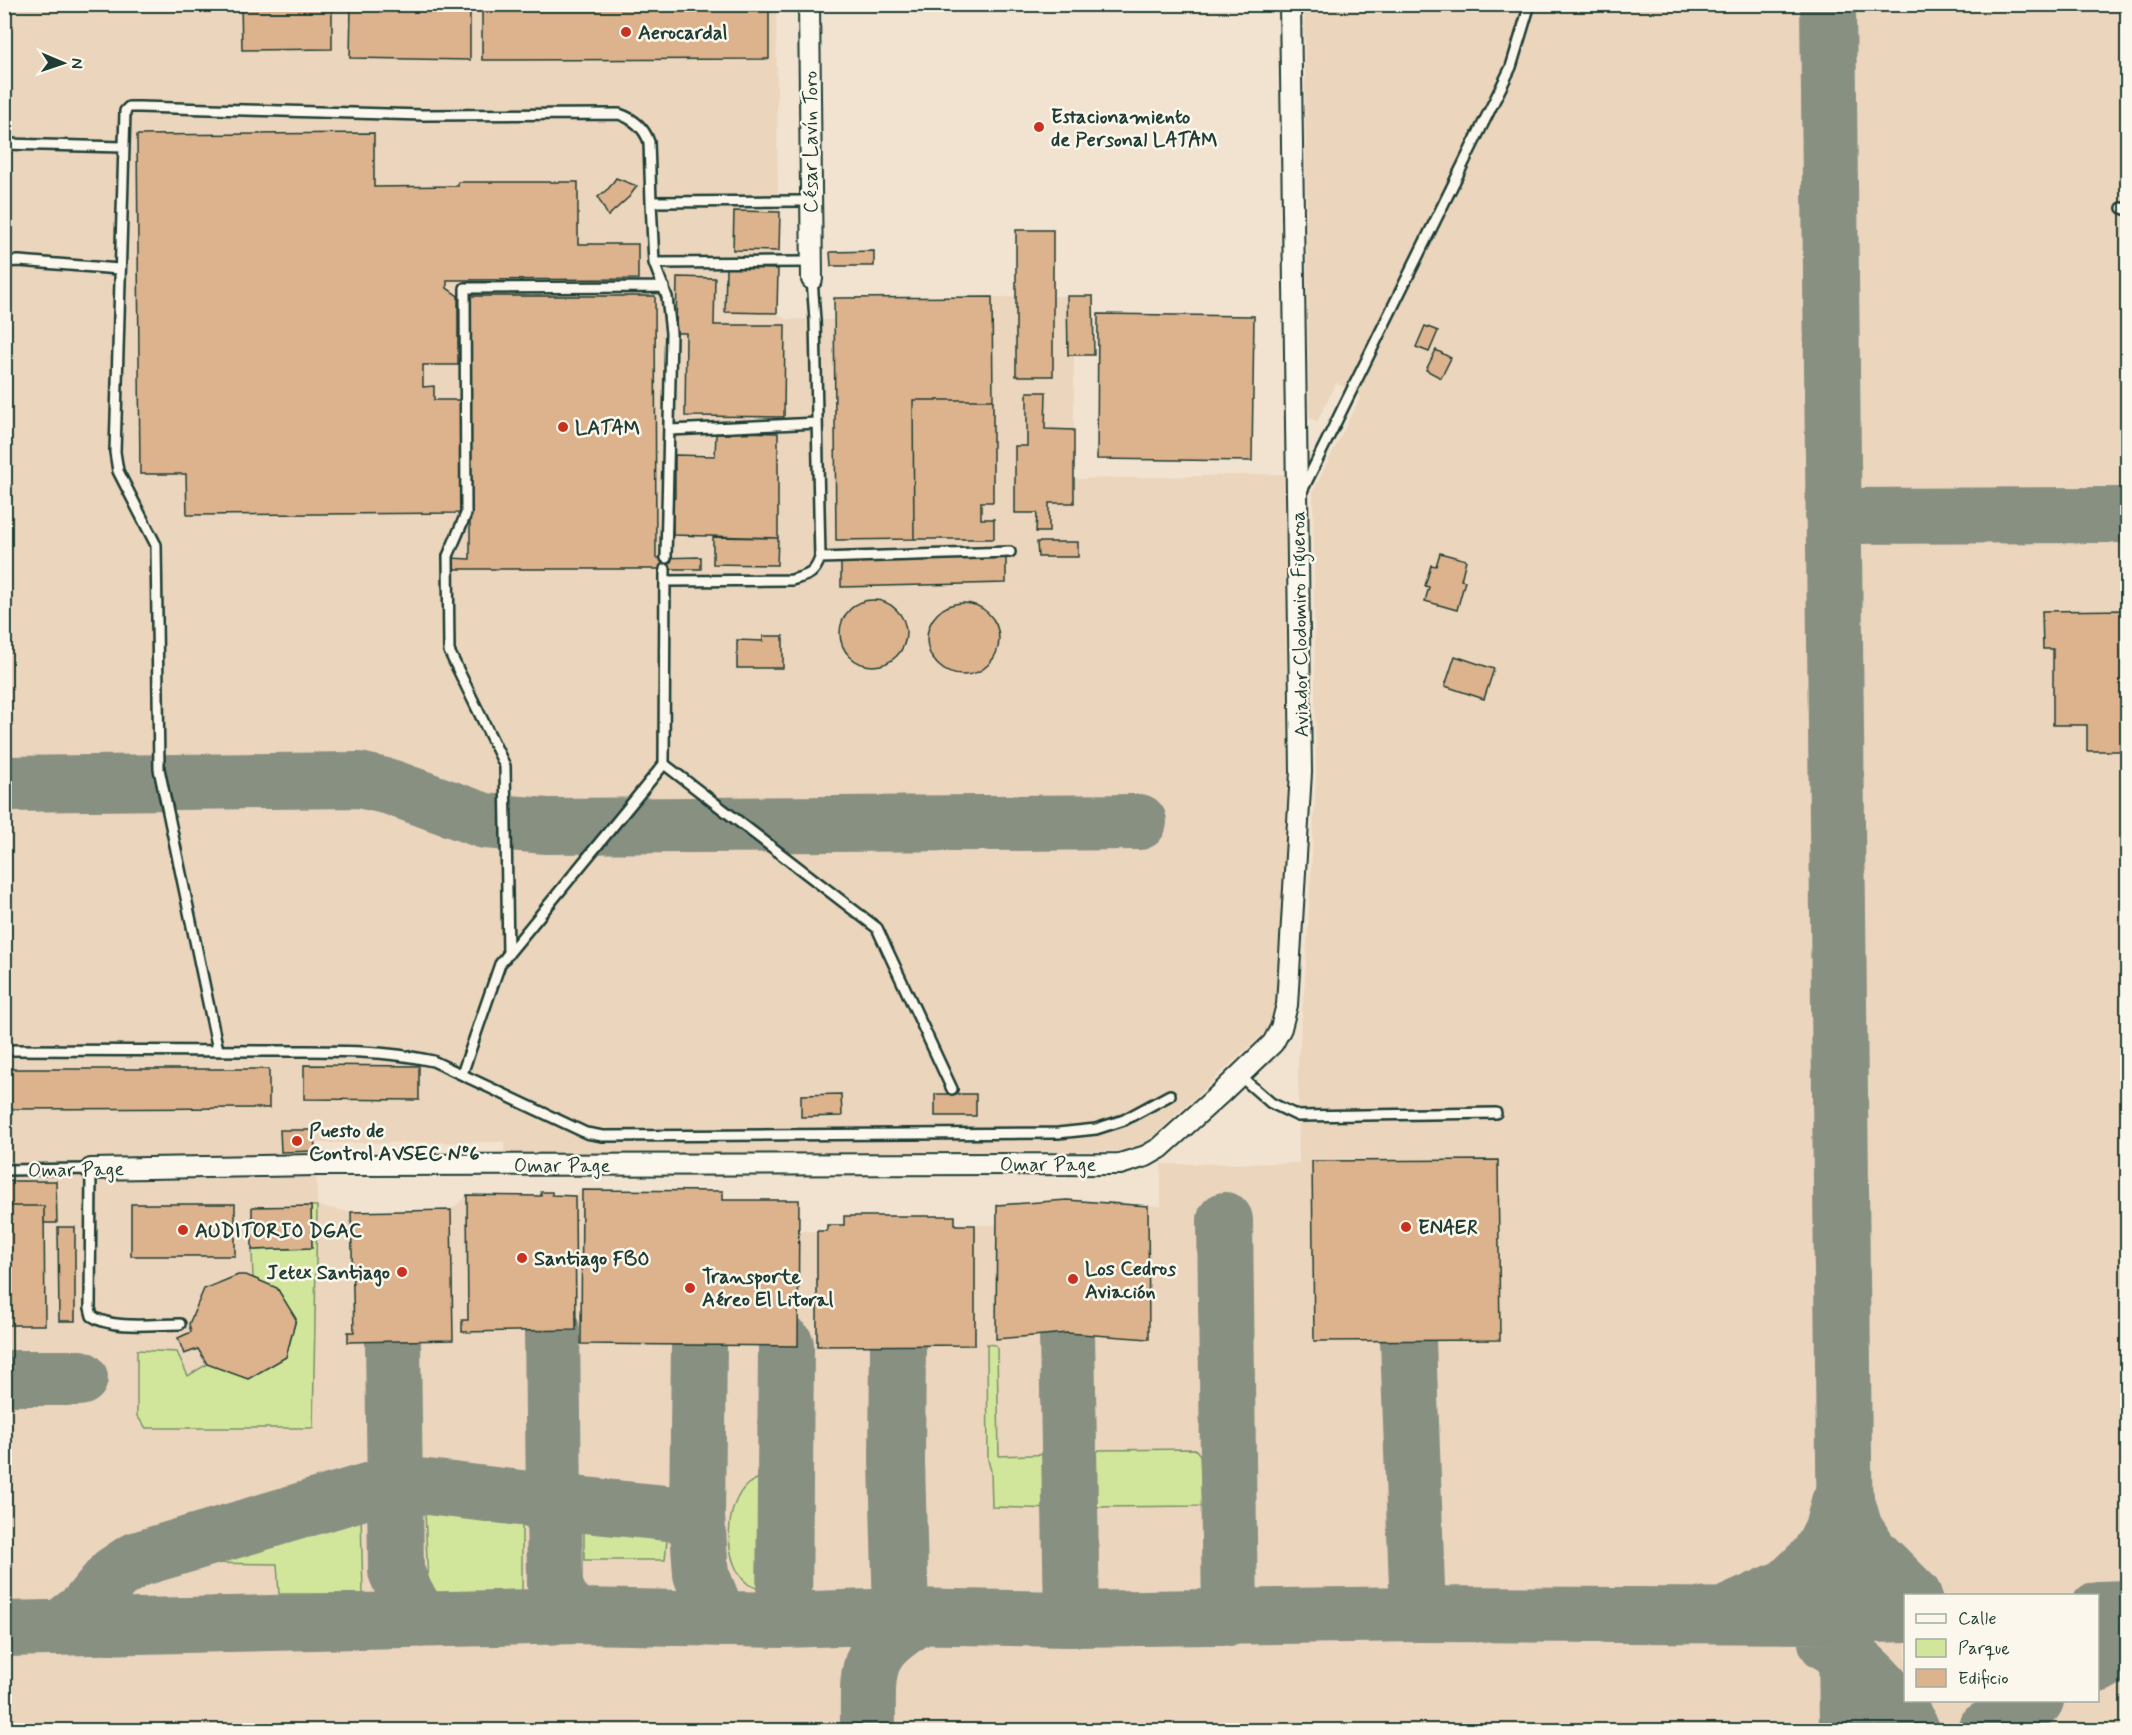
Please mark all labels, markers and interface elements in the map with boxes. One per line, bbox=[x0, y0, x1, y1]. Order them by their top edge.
place label: Aerocardal bbox=[638, 20, 728, 47]
marker: Aerocardal bbox=[619, 25, 633, 39]
north arrow bbox=[33, 33, 93, 93]
text: N bbox=[66, 58, 87, 69]
street label: César Lavín Toro bbox=[798, 71, 825, 213]
place label: Estacionamiento de Personal LATAM bbox=[1051, 104, 1218, 154]
marker: Estacionamiento de Personal LATAM bbox=[1032, 120, 1046, 134]
place label: LATAM bbox=[575, 415, 640, 442]
marker: LATAM bbox=[556, 420, 570, 434]
street label: Aviador Clodomiro Figueroa bbox=[1285, 510, 1318, 737]
place label: Puesto de Control AVSEC Nº6 bbox=[309, 1118, 479, 1168]
marker: Puesto de Control AVSEC Nº6 bbox=[290, 1134, 304, 1148]
street label: Omar Page bbox=[1000, 1152, 1096, 1179]
street label: Omar Page bbox=[514, 1153, 610, 1180]
street label: Omar Page bbox=[28, 1156, 125, 1185]
place label: ENAER bbox=[1418, 1215, 1478, 1242]
place label: AUDITORIO DGAC bbox=[195, 1218, 362, 1245]
marker: ENAER bbox=[1399, 1220, 1413, 1234]
marker: AUDITORIO DGAC bbox=[176, 1223, 190, 1237]
place label: Santiago FBO bbox=[534, 1246, 649, 1273]
marker: Santiago FBO bbox=[515, 1251, 529, 1265]
place label: Los Cedros Aviación bbox=[1085, 1256, 1176, 1306]
place label: Jetex Santiago bbox=[267, 1260, 390, 1287]
place label: Transporte Aéreo El Litoral bbox=[702, 1264, 833, 1314]
marker: Jetex Santiago bbox=[395, 1265, 409, 1279]
marker: Los Cedros Aviación bbox=[1066, 1272, 1080, 1286]
marker: Transporte Aéreo El Litoral bbox=[683, 1281, 697, 1295]
legend bbox=[1904, 1594, 2099, 1702]
text: Calle bbox=[1958, 1607, 1997, 1631]
text: Parque bbox=[1958, 1637, 2010, 1661]
text: Edificio bbox=[1958, 1667, 2009, 1691]

